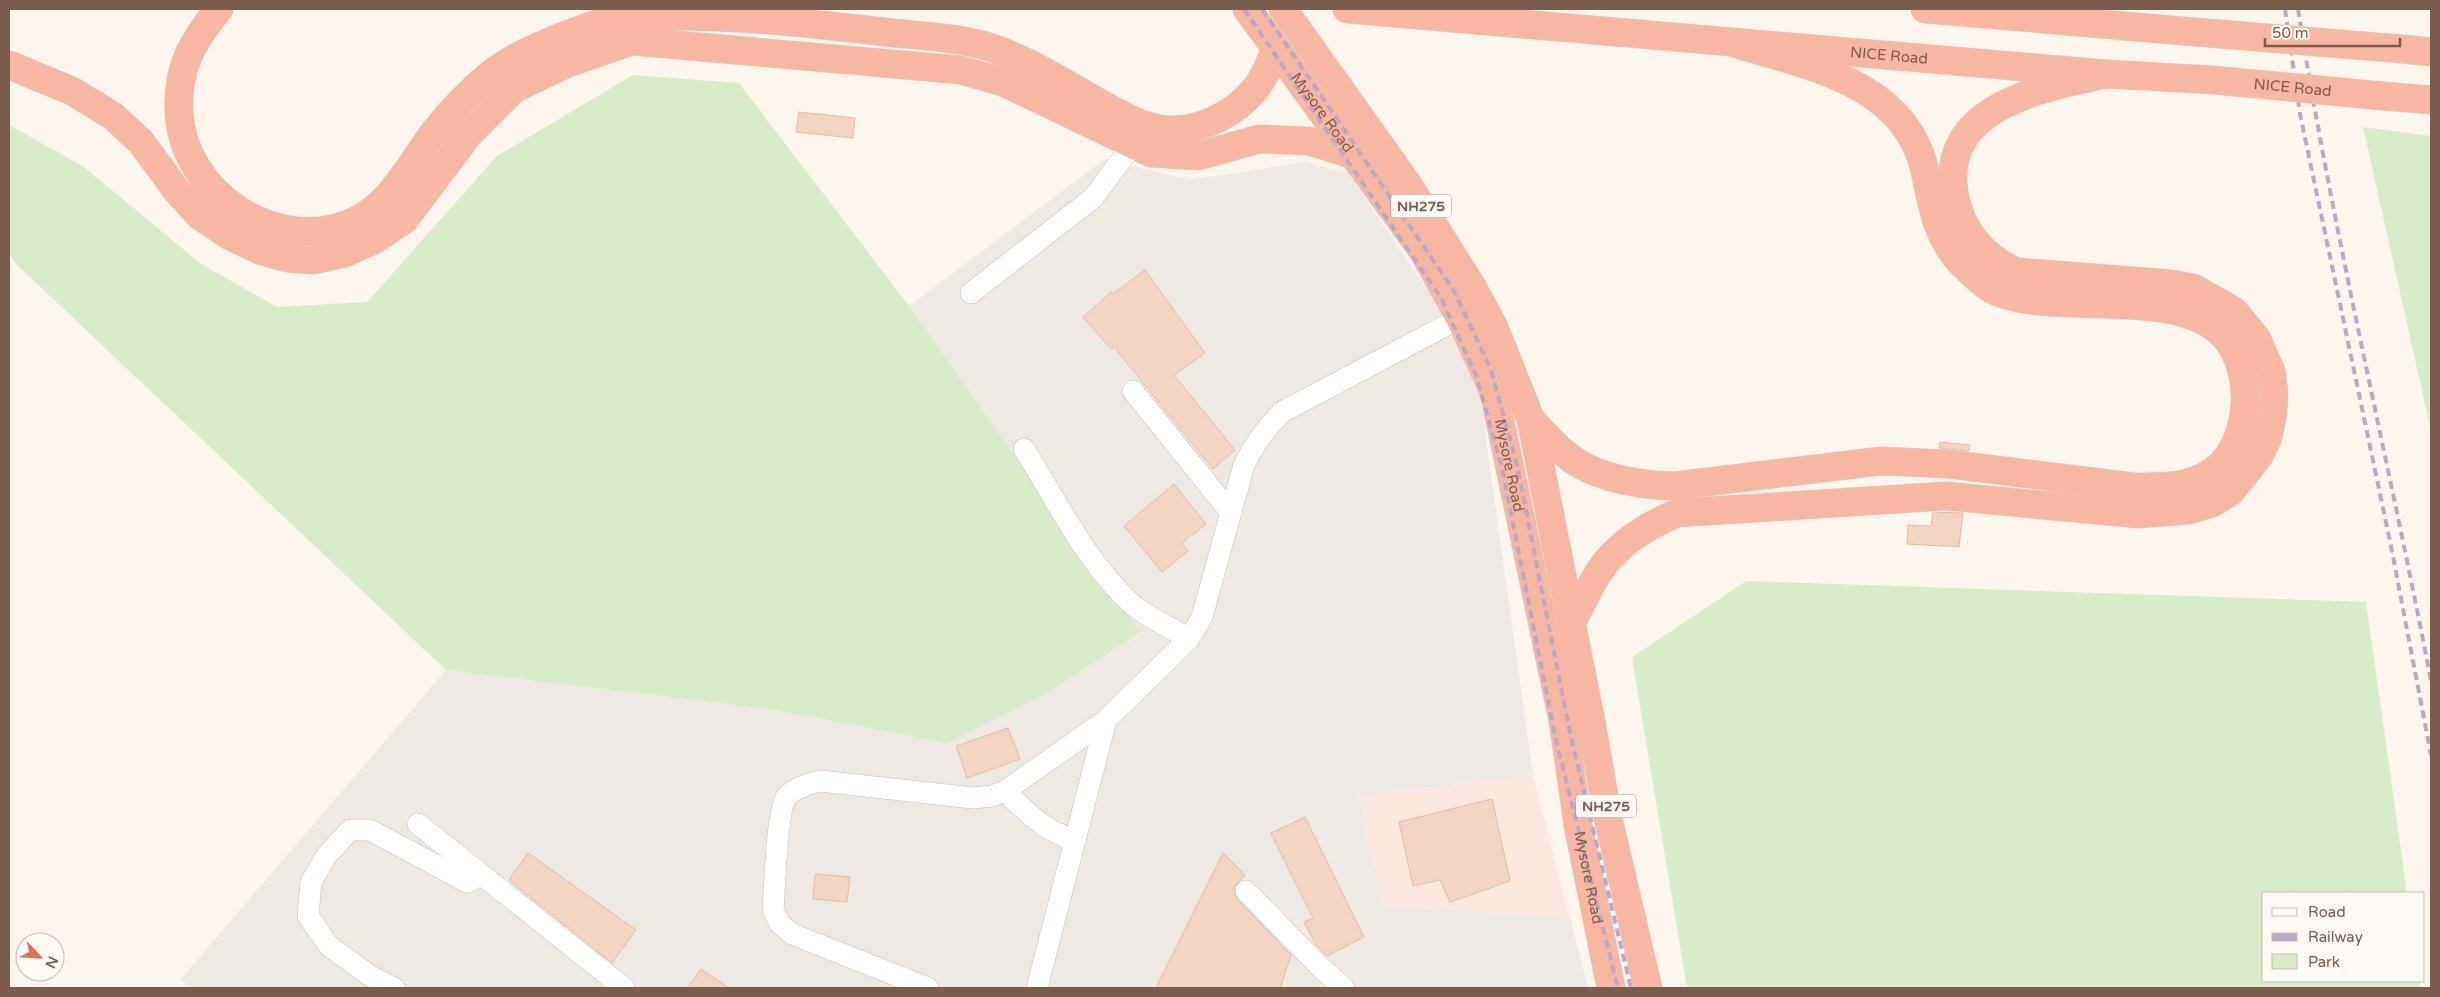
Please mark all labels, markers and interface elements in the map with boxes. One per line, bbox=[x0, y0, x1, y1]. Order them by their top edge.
scale bar bbox=[2265, 15, 2400, 47]
text: 50 m bbox=[2272, 24, 2309, 42]
street label: NICE Road bbox=[1849, 43, 1929, 68]
street label: Mysore Road bbox=[1287, 69, 1357, 156]
street label: NICE Road bbox=[2253, 75, 2332, 100]
road number: NH275 bbox=[1391, 195, 1451, 218]
street label: Mysore Road bbox=[1491, 417, 1528, 513]
road number: NH275 bbox=[1576, 794, 1636, 818]
street label: Mysore Road bbox=[1570, 829, 1607, 926]
legend bbox=[2262, 892, 2425, 982]
text: Road bbox=[2308, 903, 2346, 921]
text: Railway bbox=[2308, 928, 2363, 946]
north arrow bbox=[15, 932, 65, 982]
text: Park bbox=[2308, 953, 2340, 971]
text: N bbox=[41, 954, 61, 971]

